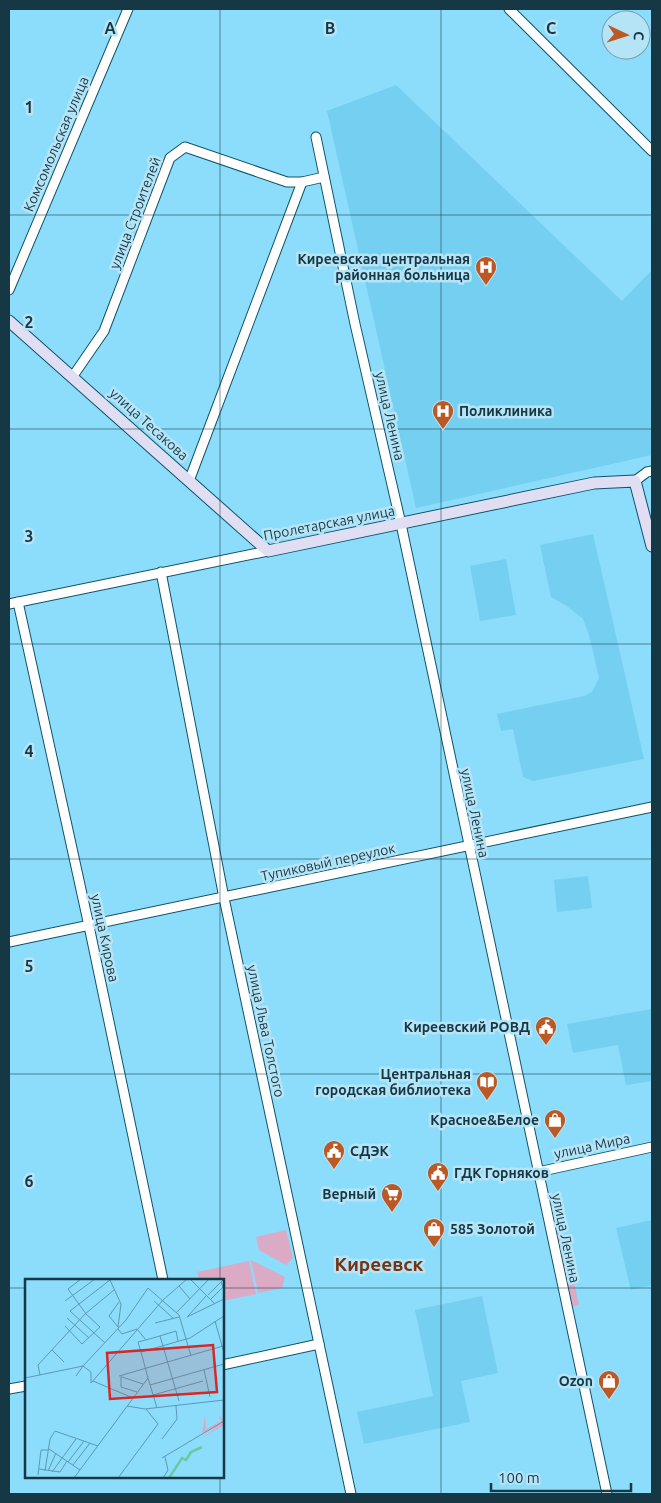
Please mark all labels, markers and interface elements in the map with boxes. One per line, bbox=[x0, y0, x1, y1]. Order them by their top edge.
north arrow bbox=[601, 10, 651, 60]
text: A bbox=[104, 19, 116, 37]
text: B bbox=[325, 19, 335, 37]
text: C bbox=[546, 19, 556, 37]
text: С bbox=[631, 31, 647, 41]
street label: Комсомольская улица bbox=[20, 74, 92, 214]
text: 1 bbox=[24, 98, 34, 116]
street label: улица Строителей bbox=[106, 155, 164, 271]
place label: Киреевская центральная районная больница bbox=[297, 251, 470, 283]
hospital icon: Киреевская центральная районная больница bbox=[474, 255, 498, 286]
text: 2 bbox=[24, 313, 34, 331]
street label: улица Ленина bbox=[372, 370, 408, 462]
street label: улица Тесакова bbox=[106, 385, 192, 463]
hospital icon: Поликлиника bbox=[431, 399, 455, 430]
place label: Поликлиника bbox=[459, 403, 552, 419]
street label: Пролетарская улица bbox=[262, 502, 396, 544]
text: 3 bbox=[24, 527, 34, 545]
text: 4 bbox=[24, 742, 34, 760]
street label: улица Ленина bbox=[458, 767, 492, 859]
street label: Тупиковый переулок bbox=[259, 840, 397, 884]
street label: улица Кирова bbox=[88, 892, 122, 984]
text: 5 bbox=[24, 957, 34, 975]
street label: улица Льва Толстого bbox=[244, 963, 288, 1099]
public building icon: Киреевский РОВД bbox=[534, 1015, 558, 1046]
place label: Киреевский РОВД bbox=[404, 1019, 530, 1035]
place label: Центральная городская библиотека bbox=[315, 1066, 471, 1098]
library icon: Центральная городская библиотека bbox=[475, 1070, 499, 1101]
shop icon: Красное&Белое bbox=[543, 1108, 567, 1139]
place label: Красное&Белое bbox=[430, 1112, 539, 1128]
street label: улица Мира bbox=[552, 1130, 632, 1162]
public building icon: СДЭК bbox=[322, 1139, 346, 1170]
place label: СДЭК bbox=[350, 1143, 390, 1159]
public building icon: ГДК Горняков bbox=[426, 1161, 450, 1192]
place label: ГДК Горняков bbox=[454, 1165, 549, 1181]
text: 6 bbox=[24, 1172, 34, 1190]
supermarket icon: Верный bbox=[380, 1182, 404, 1213]
place label: Верный bbox=[322, 1186, 376, 1202]
street label: улица Ленина bbox=[549, 1192, 583, 1284]
shop icon: 585 Золотой bbox=[422, 1217, 446, 1248]
place label: 585 Золотой bbox=[450, 1221, 535, 1237]
district label: Киреевск bbox=[335, 1253, 424, 1275]
inset map bbox=[25, 1279, 224, 1478]
shop icon: Ozon bbox=[597, 1369, 621, 1400]
place label: Ozon bbox=[559, 1373, 593, 1389]
scale bar bbox=[491, 1460, 631, 1492]
text: 100 m bbox=[498, 1469, 540, 1486]

